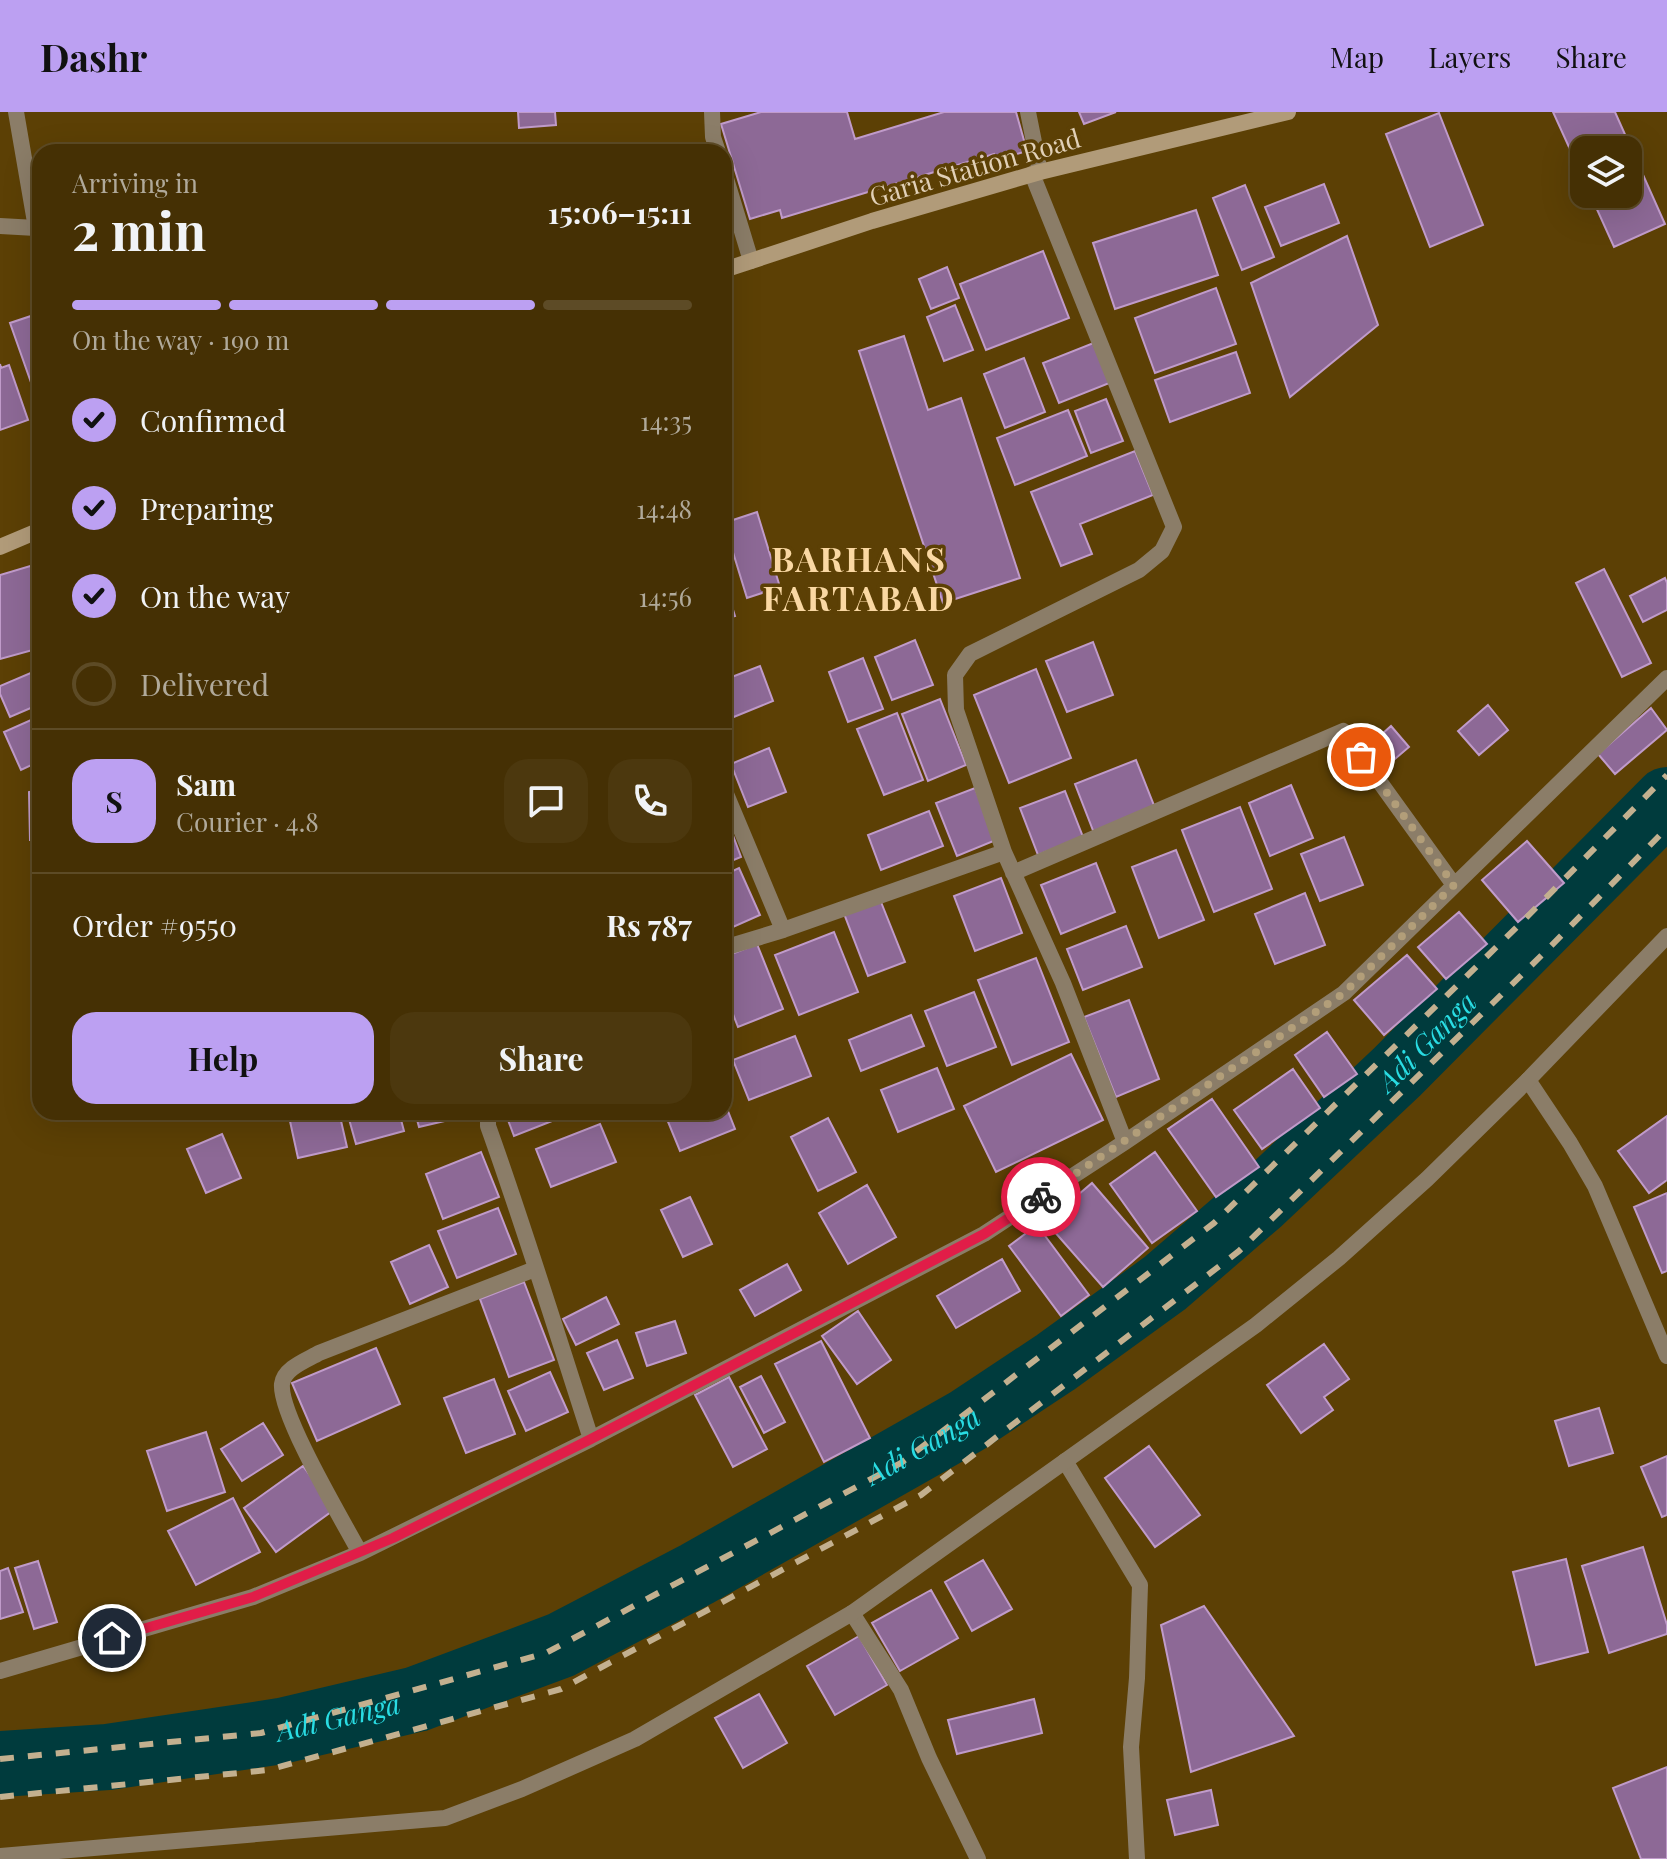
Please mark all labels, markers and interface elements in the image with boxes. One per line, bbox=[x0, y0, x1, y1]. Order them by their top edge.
text: Dashr bbox=[40, 31, 147, 82]
text: Map bbox=[1330, 38, 1384, 75]
text: Layers bbox=[1428, 38, 1511, 75]
text: Share bbox=[1555, 38, 1627, 75]
street label: Garia Station Road bbox=[865, 120, 1084, 213]
map controls bbox=[1570, 136, 1642, 208]
button: layers bbox=[1570, 136, 1642, 208]
text: Arriving in bbox=[72, 165, 198, 200]
text: 15:06–15:11 bbox=[548, 192, 692, 232]
text: 2 min bbox=[72, 195, 206, 264]
text: On the way · 190 m bbox=[72, 322, 289, 357]
icon: check bbox=[72, 398, 116, 442]
text: Confirmed bbox=[140, 400, 286, 440]
text: 14:35 bbox=[640, 403, 692, 438]
icon: check bbox=[72, 486, 116, 530]
text: Preparing bbox=[140, 488, 273, 528]
text: 14:48 bbox=[636, 491, 692, 526]
district label: BARHANS FARTABAD bbox=[762, 535, 956, 620]
icon: check bbox=[72, 574, 116, 618]
text: On the way bbox=[140, 576, 290, 616]
text: 14:56 bbox=[638, 579, 692, 614]
text: Delivered bbox=[140, 664, 269, 704]
pin bbox=[1327, 723, 1395, 791]
icon: bag bbox=[1339, 735, 1383, 779]
button: chat bbox=[504, 759, 588, 843]
button: phone bbox=[608, 759, 692, 843]
text: Sam bbox=[176, 764, 236, 804]
text: S bbox=[105, 781, 123, 821]
text: Courier · 4.8 bbox=[176, 804, 319, 839]
text: Order #9550 bbox=[72, 905, 237, 945]
text: Rs 787 bbox=[606, 905, 692, 945]
water label: Adi Ganga bbox=[1366, 983, 1483, 1101]
button: Help bbox=[72, 1012, 374, 1104]
button: Share bbox=[390, 1012, 692, 1104]
courier bbox=[1001, 1157, 1081, 1237]
icon: bike bbox=[1019, 1175, 1063, 1219]
water label: Adi Ganga bbox=[856, 1397, 987, 1493]
pin bbox=[78, 1604, 146, 1672]
icon: home bbox=[90, 1616, 134, 1660]
water label: Adi Ganga bbox=[269, 1684, 404, 1749]

